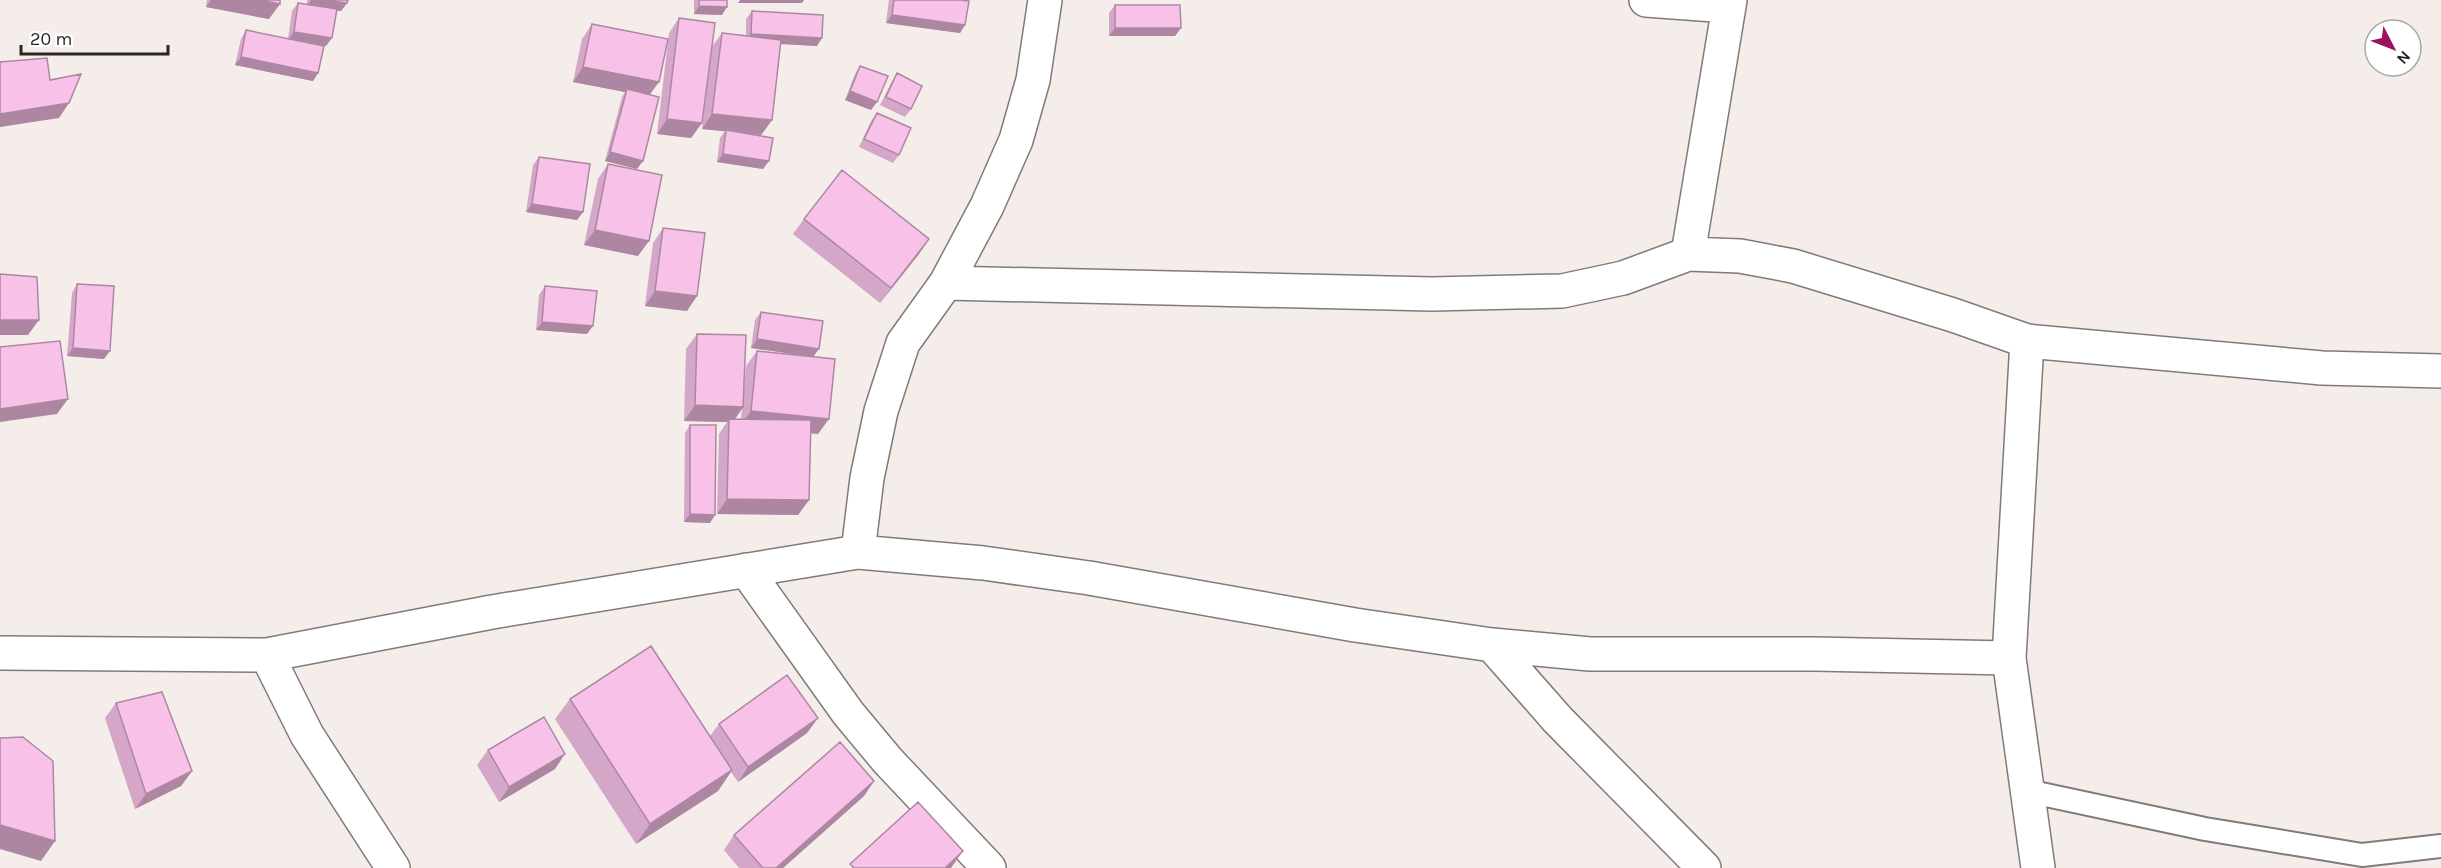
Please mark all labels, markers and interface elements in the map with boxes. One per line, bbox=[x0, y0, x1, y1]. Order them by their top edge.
scale bar bbox=[21, 18, 168, 56]
north arrow bbox=[2363, 18, 2423, 78]
text: 20 m bbox=[30, 28, 72, 50]
text: N bbox=[2393, 47, 2415, 68]

